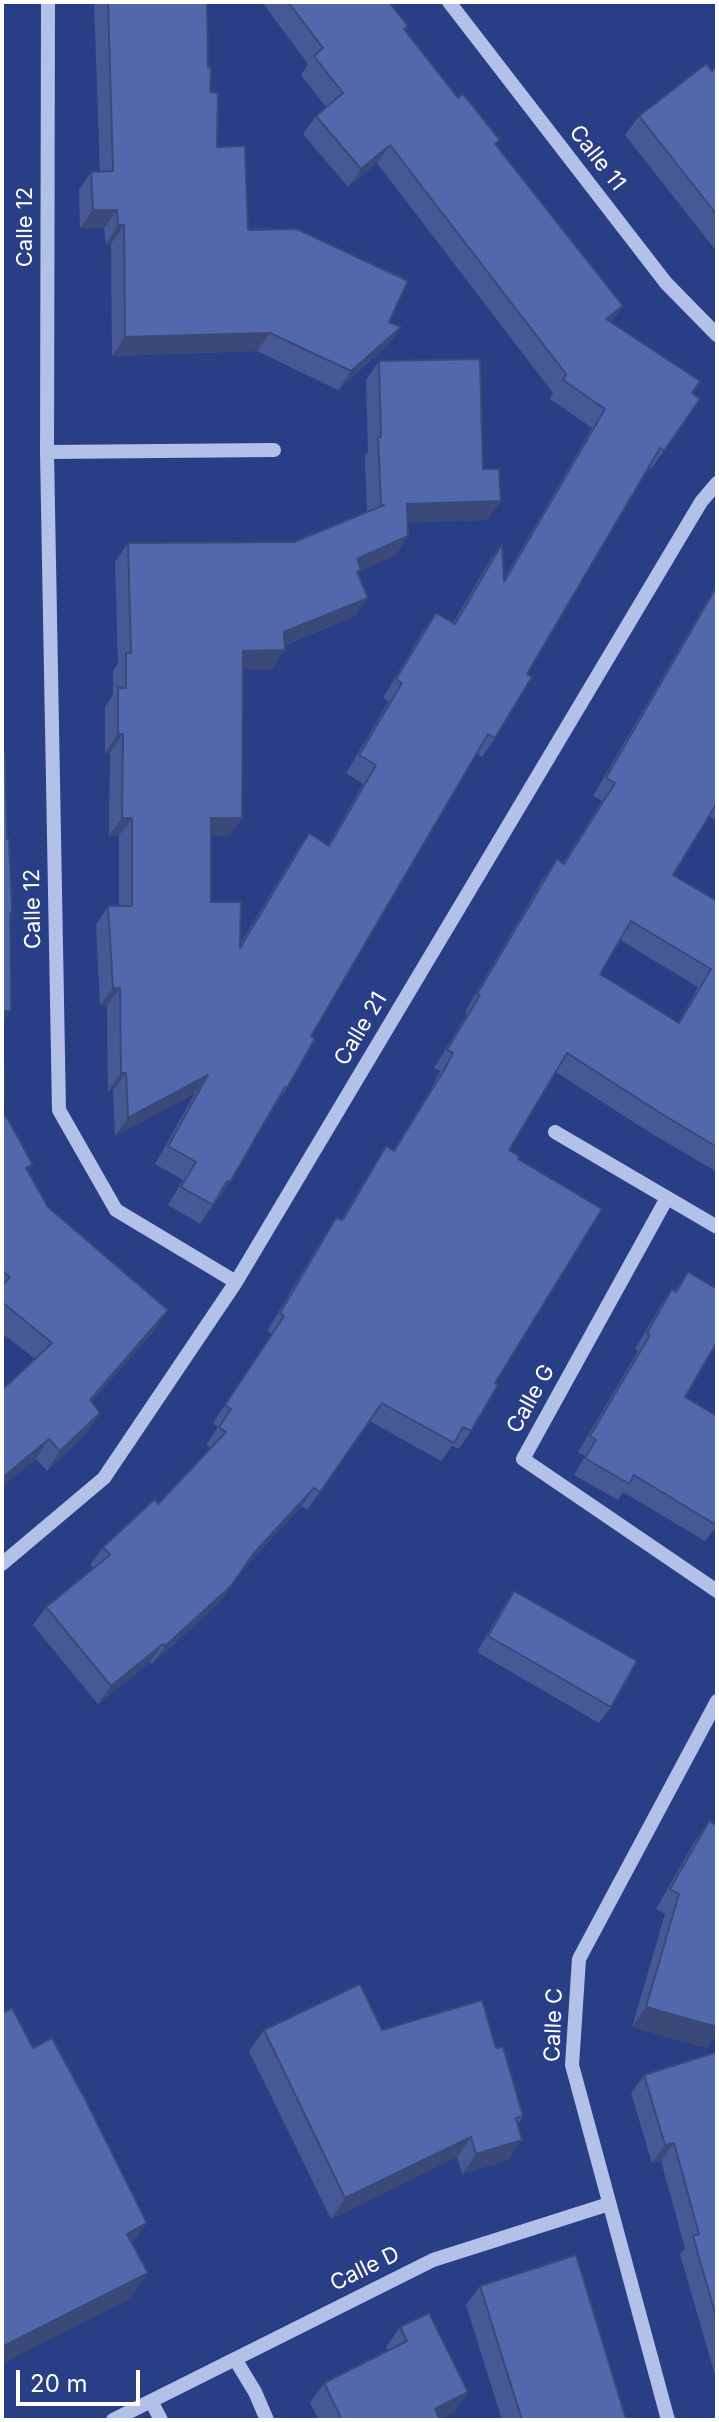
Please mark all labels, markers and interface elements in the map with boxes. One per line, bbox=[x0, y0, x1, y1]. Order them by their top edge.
street label: Calle 11 bbox=[563, 120, 631, 196]
street label: Calle 12 bbox=[12, 187, 38, 267]
street label: Calle 12 bbox=[19, 869, 47, 949]
street label: Calle 21 bbox=[329, 988, 393, 1070]
street label: Calle G bbox=[501, 1360, 561, 1438]
street label: Calle C bbox=[540, 1987, 568, 2063]
street label: Calle D bbox=[326, 2241, 404, 2297]
scale bar bbox=[20, 2354, 144, 2404]
text: 20 m bbox=[30, 2369, 88, 2398]

